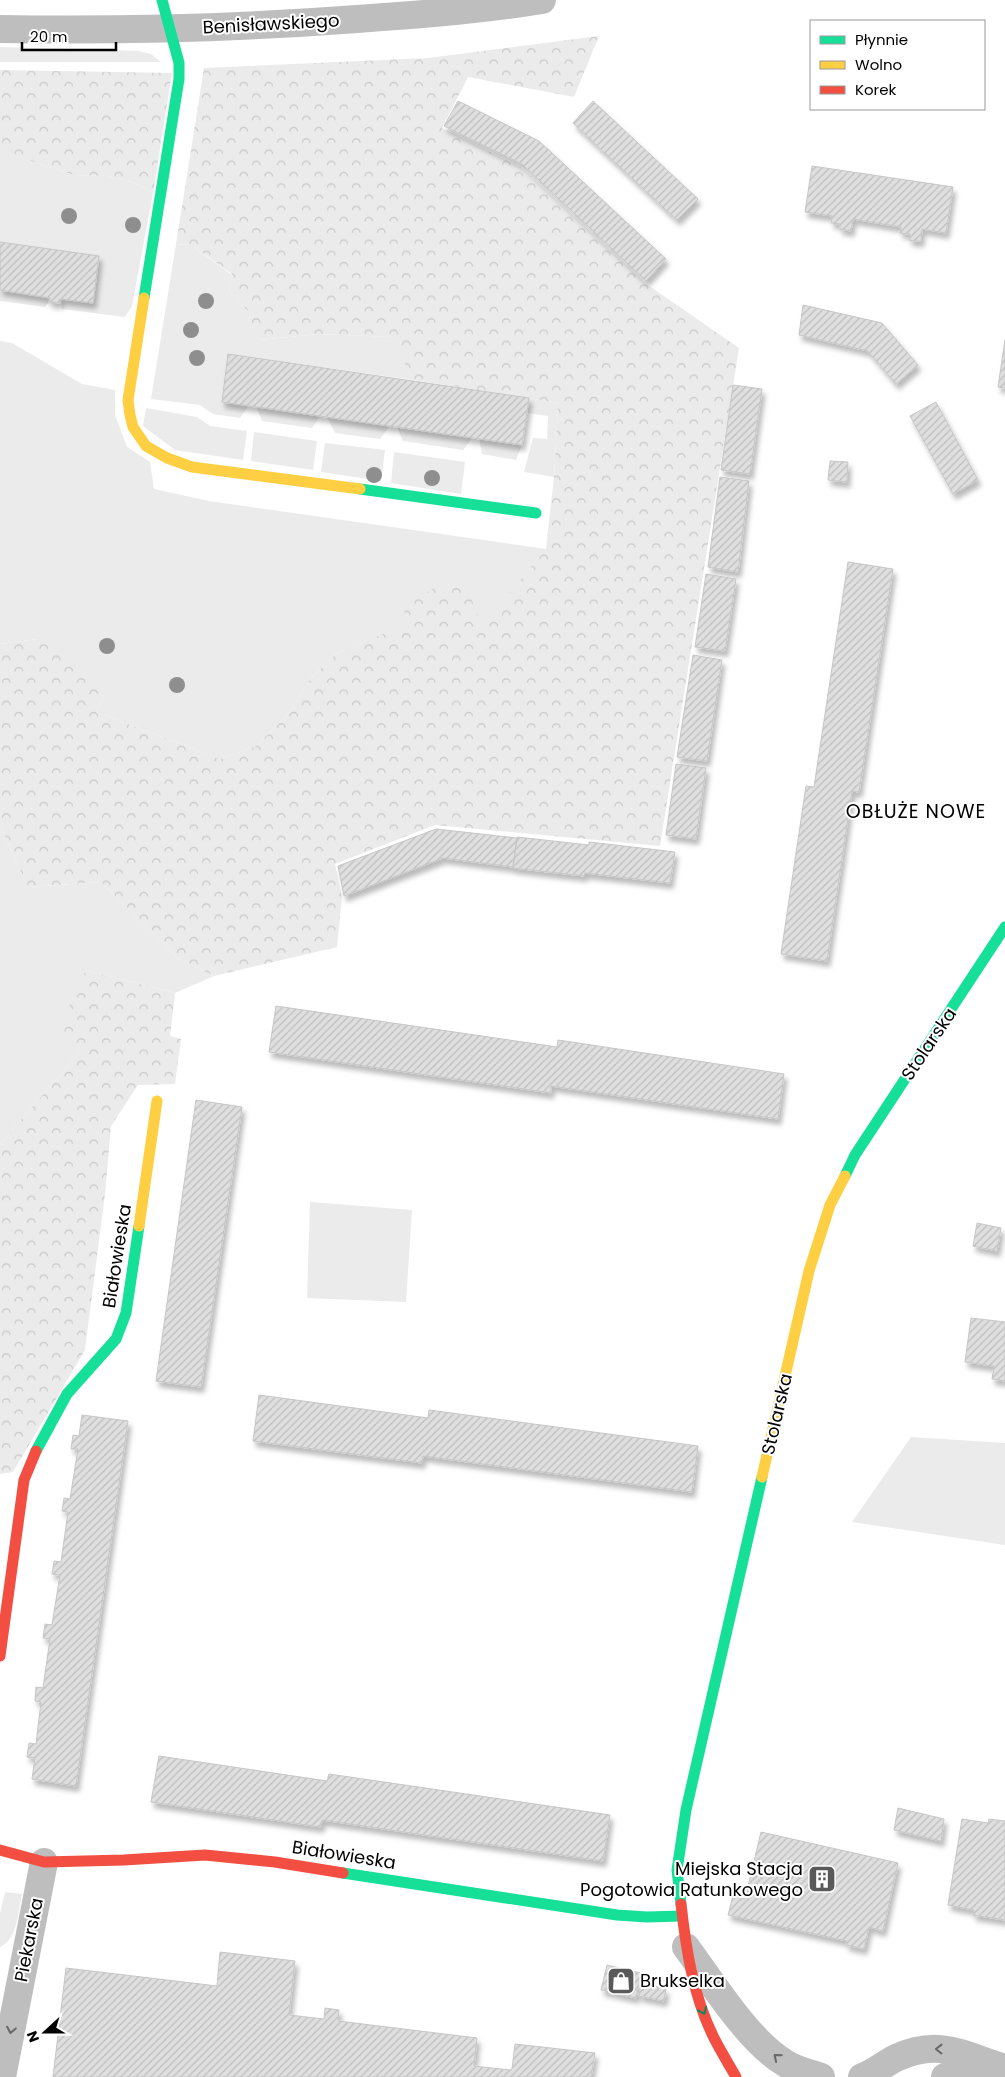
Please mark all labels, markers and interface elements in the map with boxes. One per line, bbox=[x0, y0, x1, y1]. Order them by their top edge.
street label: Benisławskiego bbox=[202, 7, 340, 40]
scale bar bbox=[22, 20, 116, 52]
legend bbox=[810, 20, 985, 110]
text: 20 m bbox=[30, 26, 68, 47]
text: Płynnie bbox=[855, 29, 908, 50]
text: Wolno bbox=[855, 54, 902, 75]
text: Korek bbox=[855, 79, 896, 100]
district label: OBŁUŻE NOWE bbox=[846, 798, 986, 825]
street label: Stolarska bbox=[895, 1002, 962, 1085]
street label: Białowieska bbox=[96, 1202, 137, 1310]
street label: Stolarska bbox=[755, 1371, 798, 1457]
street label: Białowieska bbox=[290, 1834, 398, 1875]
place label: Miejska Stacja Pogotowia Ratunkowego bbox=[580, 1856, 803, 1902]
building icon: Miejska Stacja Pogotowia Ratunkowego bbox=[807, 1864, 837, 1894]
street label: Piekarska bbox=[8, 1896, 49, 1984]
shop icon: Brukselka bbox=[606, 1966, 636, 1996]
place label: Brukselka bbox=[640, 1968, 725, 1993]
one-way arrow bbox=[697, 2006, 707, 2015]
north arrow bbox=[20, 2007, 70, 2057]
one-way arrow bbox=[6, 2026, 17, 2035]
text: N bbox=[22, 2028, 44, 2045]
one-way arrow bbox=[935, 2044, 942, 2054]
one-way arrow bbox=[774, 2054, 783, 2062]

